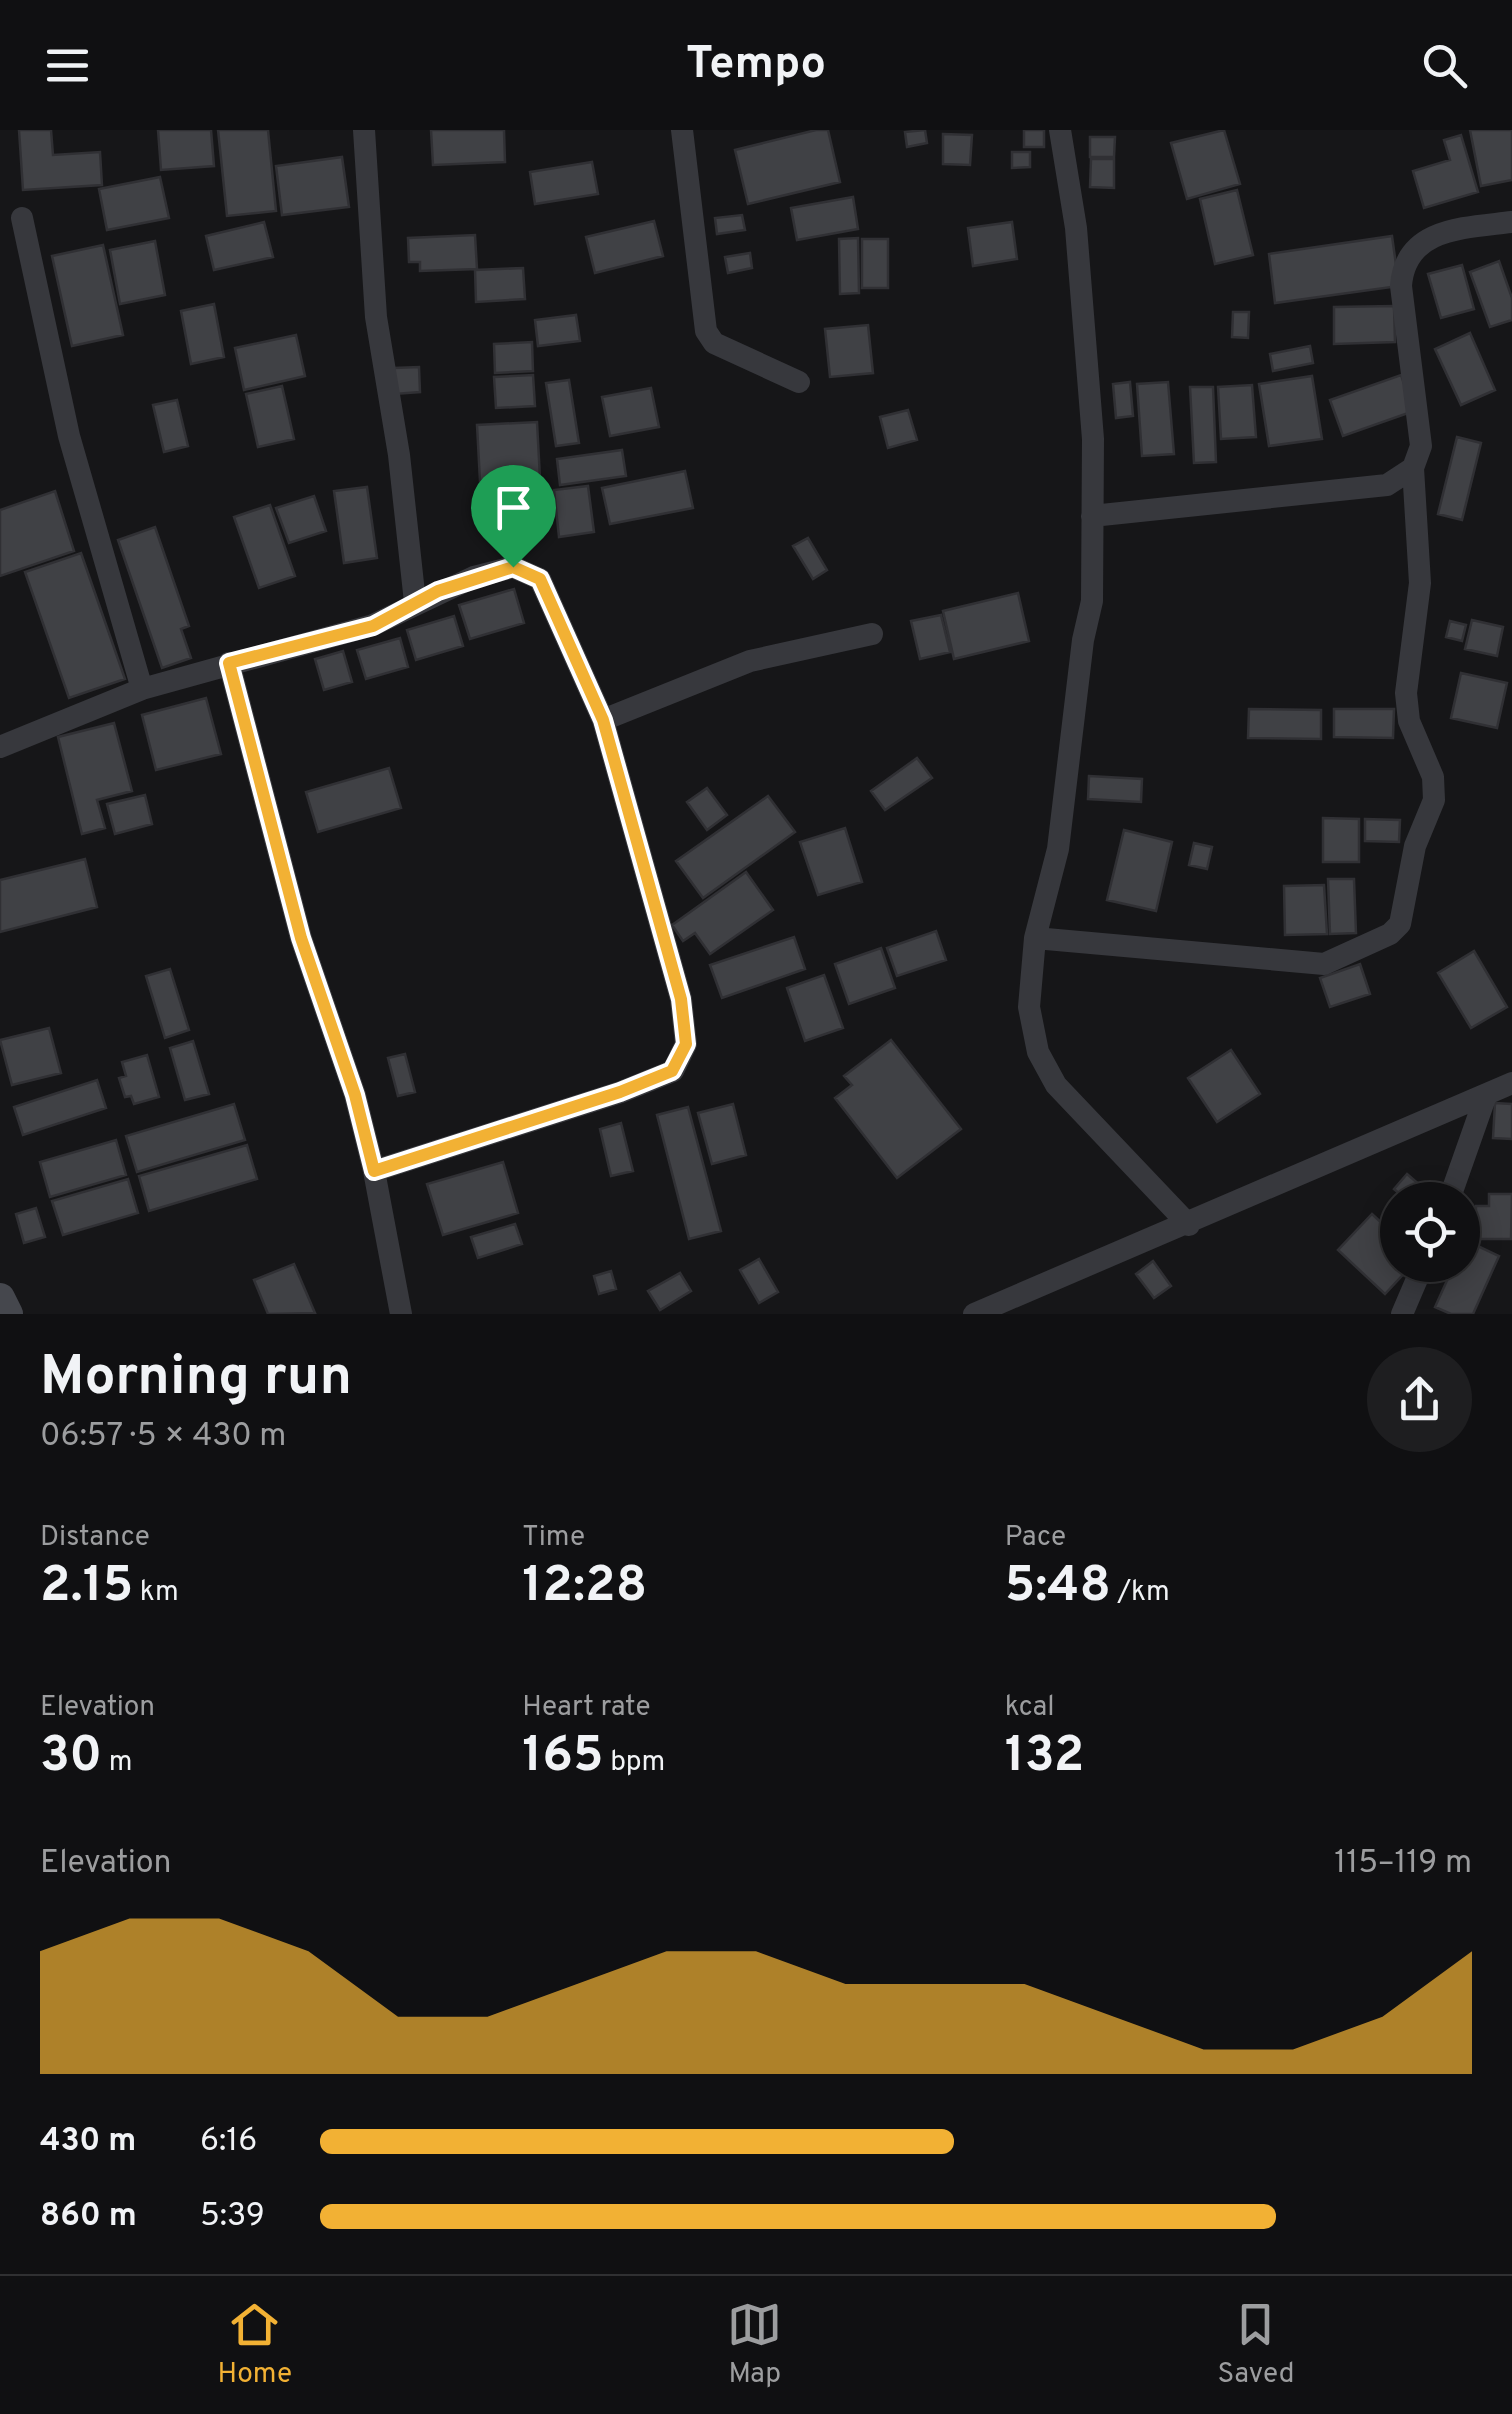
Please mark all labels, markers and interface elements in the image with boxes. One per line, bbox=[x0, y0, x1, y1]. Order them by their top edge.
text: Tempo bbox=[686, 37, 826, 94]
icon: menu bbox=[40, 38, 95, 93]
icon: search bbox=[1417, 38, 1472, 93]
pin bbox=[471, 465, 556, 568]
icon: arrive bbox=[486, 480, 541, 535]
map controls bbox=[1380, 1182, 1480, 1282]
button: locate bbox=[1380, 1182, 1480, 1282]
text: Morning run bbox=[40, 1344, 352, 1414]
button: share bbox=[1367, 1347, 1472, 1452]
text: 06:57 · 5 × 430 m bbox=[40, 1417, 286, 1457]
text: Distance bbox=[40, 1520, 150, 1556]
text: Time bbox=[522, 1520, 585, 1556]
text: Pace bbox=[1005, 1520, 1066, 1556]
text: 2.15 bbox=[40, 1556, 133, 1619]
text: 12:28 bbox=[522, 1556, 647, 1619]
text: 5:48 bbox=[1005, 1556, 1111, 1619]
text: km bbox=[133, 1575, 179, 1611]
text: /km bbox=[1111, 1575, 1170, 1611]
text: Elevation bbox=[40, 1690, 155, 1726]
text: Heart rate bbox=[522, 1690, 650, 1726]
text: kcal bbox=[1005, 1690, 1054, 1726]
text: 30 bbox=[40, 1726, 102, 1789]
text: 165 bbox=[522, 1726, 604, 1789]
text: 132 bbox=[1005, 1726, 1084, 1789]
text: m bbox=[102, 1745, 132, 1781]
text: bpm bbox=[604, 1745, 665, 1781]
text: Elevation bbox=[40, 1844, 172, 1884]
text: 115–119 m bbox=[1334, 1844, 1472, 1884]
text: 430 m bbox=[40, 2122, 136, 2162]
text: 6:16 bbox=[200, 2122, 257, 2162]
text: 860 m bbox=[40, 2197, 137, 2237]
text: 5:39 bbox=[200, 2197, 265, 2237]
tab: Home bbox=[218, 2297, 292, 2393]
tab: Map bbox=[727, 2297, 782, 2393]
tab: Saved bbox=[1217, 2297, 1294, 2393]

